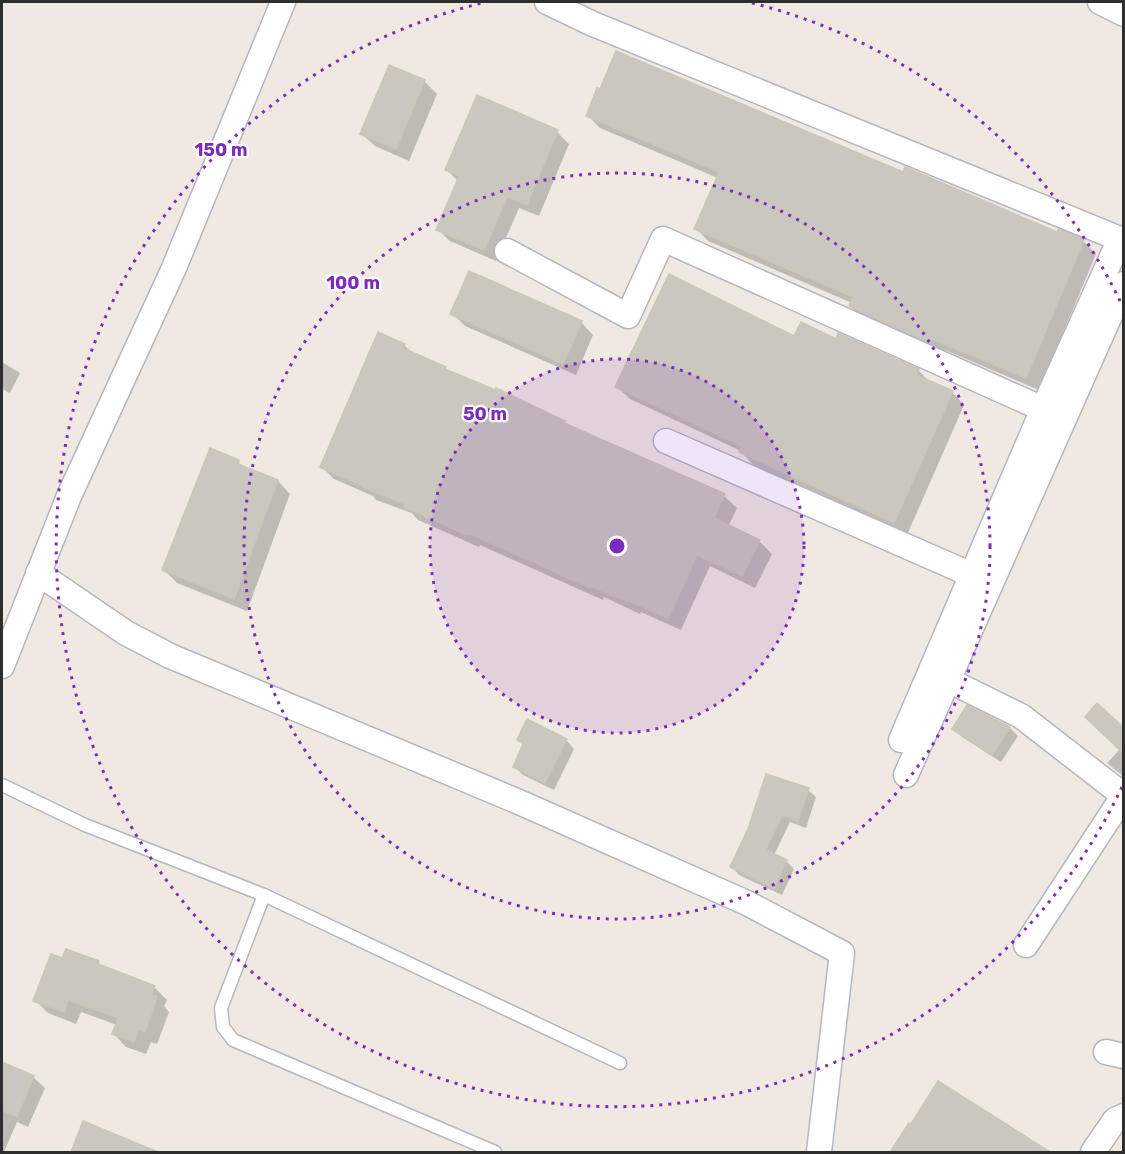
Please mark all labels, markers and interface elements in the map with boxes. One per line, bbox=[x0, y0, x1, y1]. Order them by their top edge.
text: 150 m bbox=[194, 139, 248, 161]
text: 100 m bbox=[326, 272, 380, 294]
text: 50 m bbox=[463, 403, 507, 425]
centre of rings bbox=[607, 536, 627, 556]

